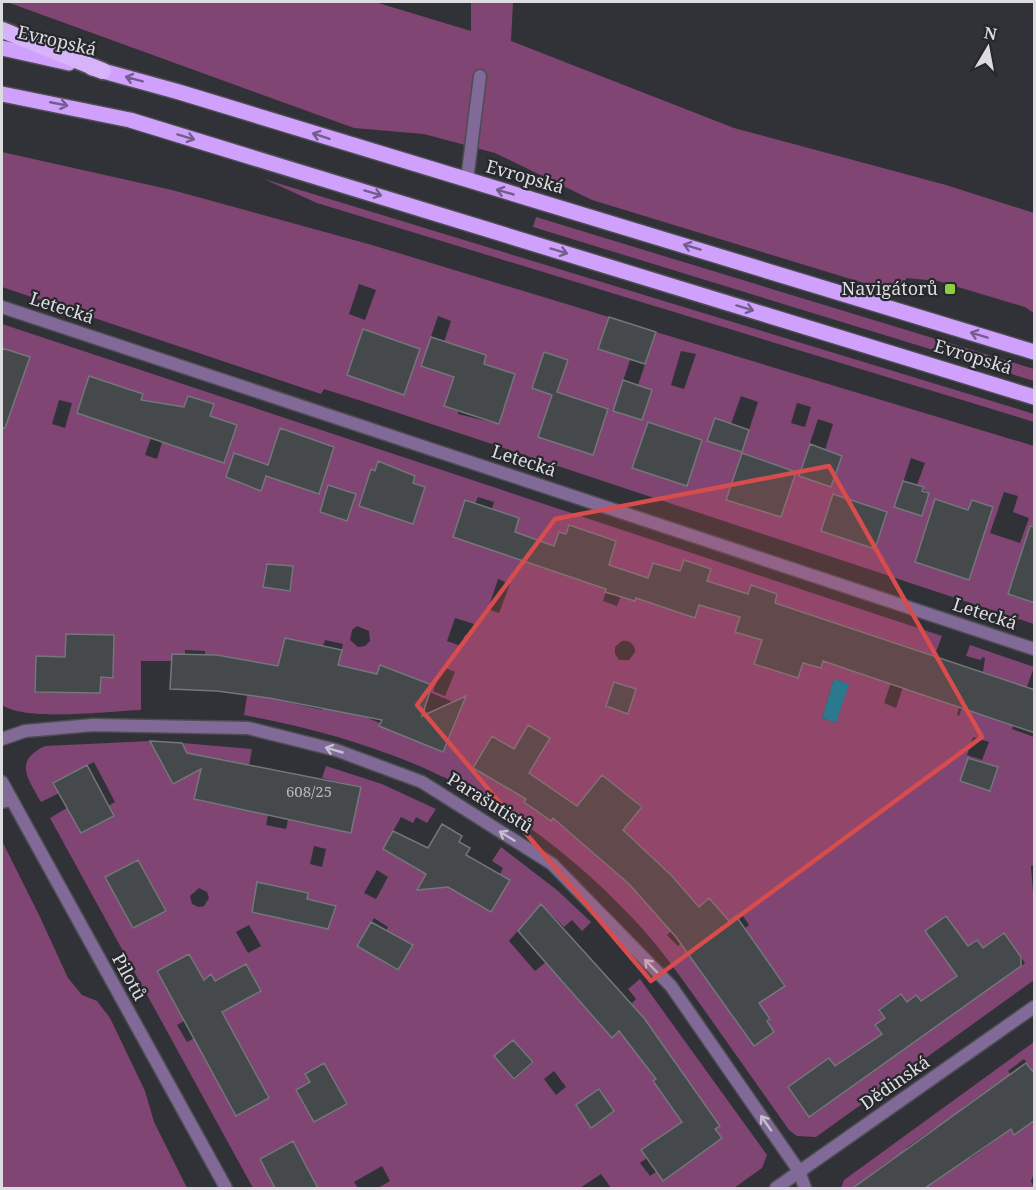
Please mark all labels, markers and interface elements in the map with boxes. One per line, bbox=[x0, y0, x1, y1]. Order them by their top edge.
north arrow bbox=[958, 18, 1018, 78]
street label: Evropská bbox=[15, 19, 99, 61]
text: N bbox=[982, 21, 999, 45]
one-way arrow bbox=[125, 73, 144, 84]
one-way arrow bbox=[49, 99, 68, 110]
one-way arrow bbox=[312, 130, 331, 141]
one-way arrow bbox=[176, 132, 195, 143]
street label: Evropská bbox=[483, 153, 567, 199]
one-way arrow bbox=[496, 185, 515, 197]
one-way arrow bbox=[363, 188, 382, 199]
one-way arrow bbox=[683, 241, 702, 252]
one-way arrow bbox=[549, 246, 568, 257]
place label: Navigátorů bbox=[842, 276, 939, 300]
marker: Navigátorů bbox=[943, 282, 957, 296]
street label: Letecká bbox=[27, 285, 98, 329]
one-way arrow bbox=[735, 303, 754, 314]
one-way arrow bbox=[970, 329, 989, 340]
street label: Evropská bbox=[931, 333, 1015, 379]
street label: Letecká bbox=[489, 438, 560, 482]
street label: Letecká bbox=[950, 591, 1021, 635]
one-way arrow bbox=[325, 744, 344, 755]
street label: Parašutistů bbox=[443, 766, 538, 838]
house number: 608/25 bbox=[286, 781, 332, 801]
one-way arrow bbox=[500, 830, 516, 842]
street label: Pilotů bbox=[107, 949, 153, 1005]
one-way arrow bbox=[644, 959, 659, 974]
street label: Dědinská bbox=[855, 1049, 934, 1115]
one-way arrow bbox=[760, 1116, 772, 1132]

